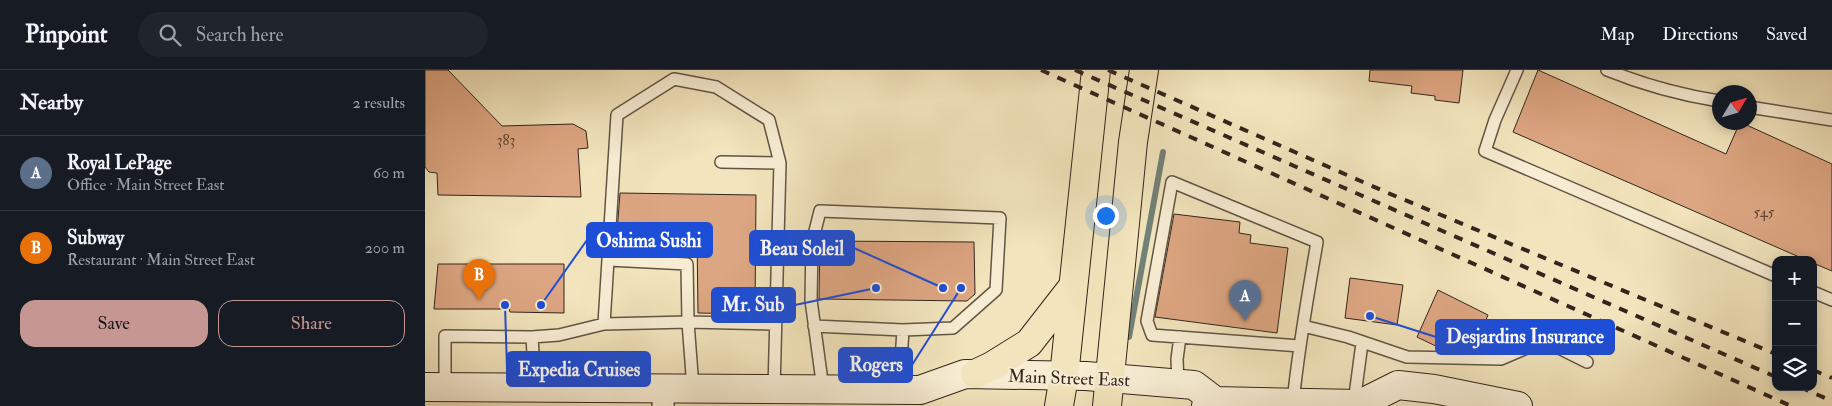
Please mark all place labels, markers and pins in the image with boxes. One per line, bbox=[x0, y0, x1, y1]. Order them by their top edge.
callout: Oshima Sushi bbox=[587, 223, 712, 257]
callout: Beau Soleil bbox=[750, 231, 854, 265]
pin: B bbox=[463, 259, 495, 300]
pin: A bbox=[1229, 280, 1261, 321]
callout: Mr. Sub bbox=[712, 288, 795, 322]
callout: Desjardins Insurance bbox=[1436, 320, 1614, 354]
callout: Rogers bbox=[839, 348, 912, 382]
callout: Expedia Cruises bbox=[507, 352, 650, 386]

